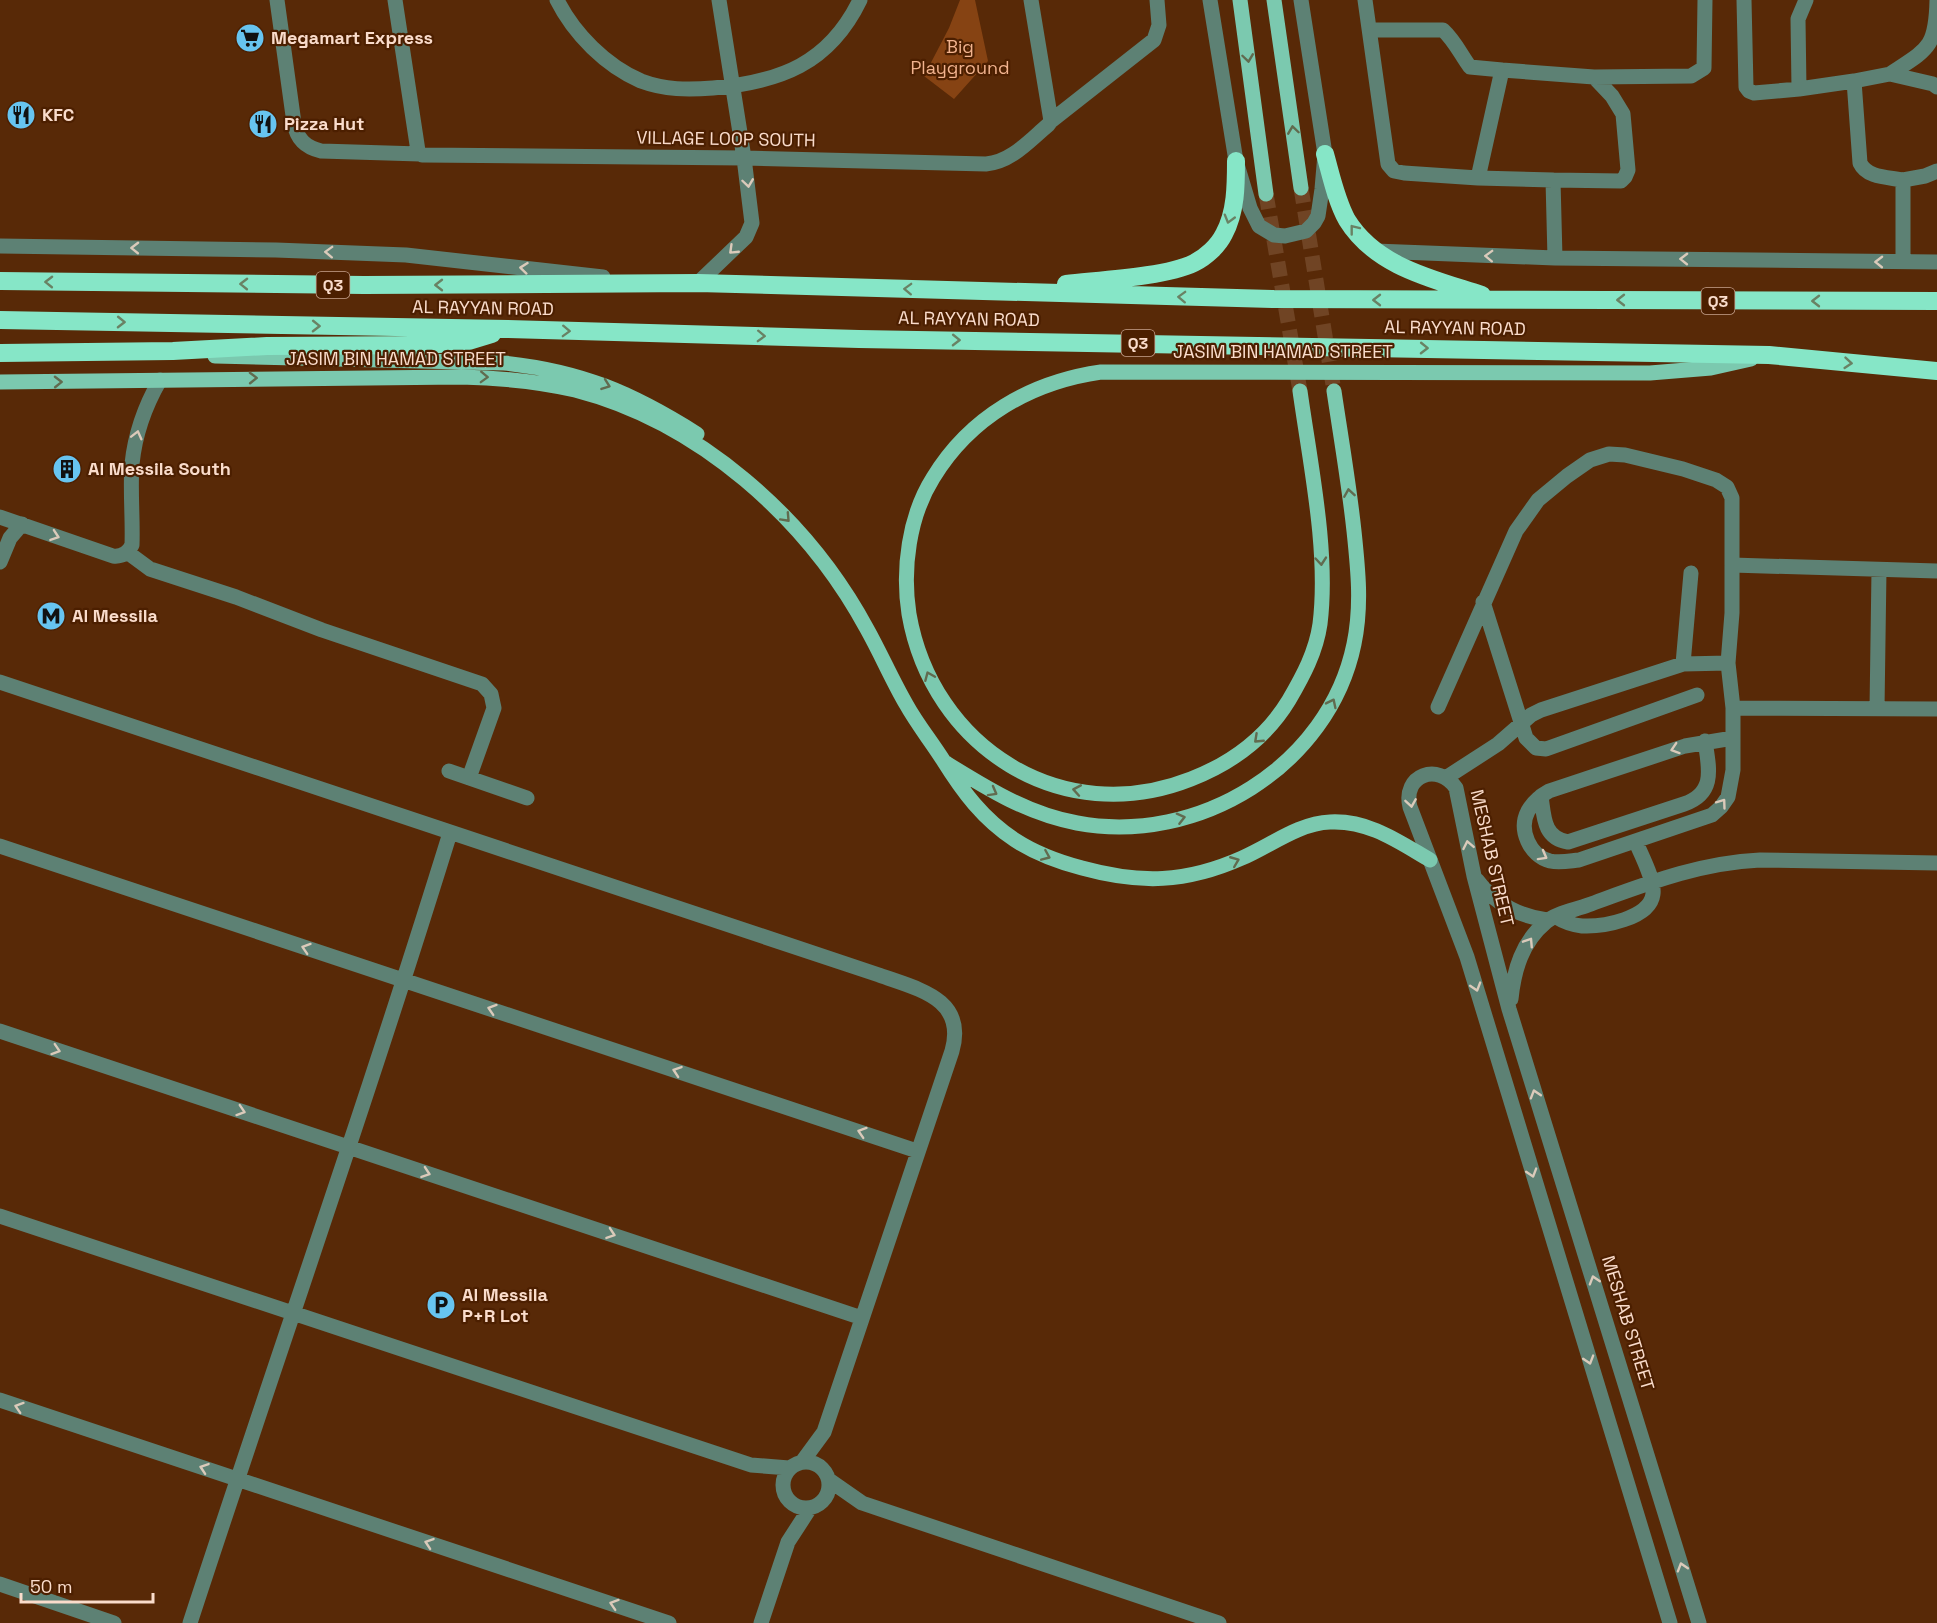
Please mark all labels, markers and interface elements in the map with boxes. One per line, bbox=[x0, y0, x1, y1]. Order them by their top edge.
supermarket icon: Megamart Express bbox=[234, 22, 266, 54]
place label: Megamart Express bbox=[271, 26, 433, 49]
park label: Big Playground bbox=[910, 35, 1010, 79]
one-way arrow bbox=[1241, 53, 1253, 63]
restaurant icon: KFC bbox=[5, 99, 37, 131]
place label: KFC bbox=[42, 103, 74, 126]
restaurant icon: Pizza Hut bbox=[247, 108, 279, 140]
place label: Pizza Hut bbox=[284, 112, 364, 135]
street label: VILLAGE LOOP SOUTH bbox=[636, 125, 816, 152]
one-way arrow bbox=[1287, 126, 1299, 135]
one-way arrow bbox=[741, 179, 754, 188]
one-way arrow bbox=[1224, 213, 1236, 224]
one-way arrow bbox=[1351, 225, 1362, 236]
one-way arrow bbox=[130, 242, 139, 254]
one-way arrow bbox=[729, 243, 739, 254]
one-way arrow bbox=[325, 246, 334, 259]
one-way arrow bbox=[1484, 250, 1493, 262]
one-way arrow bbox=[1679, 253, 1688, 265]
one-way arrow bbox=[1874, 256, 1883, 268]
one-way arrow bbox=[519, 262, 528, 275]
road number: Q3 bbox=[316, 272, 350, 298]
one-way arrow bbox=[44, 276, 53, 288]
one-way arrow bbox=[239, 278, 248, 290]
one-way arrow bbox=[434, 279, 443, 291]
one-way arrow bbox=[903, 283, 912, 295]
road number: Q3 bbox=[1702, 288, 1734, 314]
one-way arrow bbox=[1177, 290, 1186, 303]
one-way arrow bbox=[1372, 294, 1381, 306]
one-way arrow bbox=[1616, 294, 1625, 306]
street label: AL RAYYAN ROAD bbox=[412, 295, 554, 320]
one-way arrow bbox=[1811, 295, 1820, 307]
street label: AL RAYYAN ROAD bbox=[898, 306, 1040, 331]
street label: AL RAYYAN ROAD bbox=[1384, 315, 1526, 340]
one-way arrow bbox=[117, 316, 126, 328]
one-way arrow bbox=[312, 320, 321, 332]
one-way arrow bbox=[562, 325, 571, 337]
one-way arrow bbox=[757, 330, 766, 342]
road number: Q3 bbox=[1122, 330, 1154, 356]
one-way arrow bbox=[952, 334, 961, 346]
street label: JASIM BIN HAMAD STREET bbox=[1173, 340, 1393, 363]
one-way arrow bbox=[1420, 342, 1429, 354]
street label: JASIM BIN HAMAD STREET bbox=[286, 347, 506, 370]
one-way arrow bbox=[1843, 356, 1852, 369]
one-way arrow bbox=[479, 371, 488, 384]
one-way arrow bbox=[249, 372, 258, 384]
one-way arrow bbox=[54, 376, 63, 388]
one-way arrow bbox=[600, 378, 611, 391]
one-way arrow bbox=[130, 430, 143, 440]
building icon: Al Messila South bbox=[51, 453, 83, 485]
place label: Al Messila South bbox=[88, 457, 231, 480]
one-way arrow bbox=[1344, 488, 1356, 498]
one-way arrow bbox=[779, 511, 790, 521]
one-way arrow bbox=[49, 528, 60, 541]
one-way arrow bbox=[1314, 557, 1327, 566]
metro station icon: Al Messila bbox=[35, 600, 67, 632]
place label: Al Messila bbox=[72, 604, 158, 627]
one-way arrow bbox=[924, 671, 936, 682]
one-way arrow bbox=[1324, 699, 1336, 710]
one-way arrow bbox=[1254, 731, 1265, 742]
one-way arrow bbox=[1670, 742, 1681, 754]
one-way arrow bbox=[987, 784, 997, 796]
one-way arrow bbox=[1073, 784, 1083, 797]
street label: MESHAB STREET bbox=[1466, 787, 1519, 929]
one-way arrow bbox=[1405, 798, 1417, 808]
one-way arrow bbox=[1715, 798, 1726, 809]
one-way arrow bbox=[1176, 813, 1186, 826]
one-way arrow bbox=[1462, 841, 1475, 851]
one-way arrow bbox=[1040, 848, 1051, 860]
one-way arrow bbox=[1537, 849, 1547, 860]
one-way arrow bbox=[1229, 856, 1240, 868]
one-way arrow bbox=[1522, 938, 1533, 949]
one-way arrow bbox=[302, 942, 312, 955]
one-way arrow bbox=[1469, 981, 1481, 992]
one-way arrow bbox=[487, 1004, 497, 1016]
one-way arrow bbox=[50, 1043, 61, 1055]
one-way arrow bbox=[672, 1065, 682, 1078]
one-way arrow bbox=[1530, 1089, 1542, 1100]
one-way arrow bbox=[235, 1104, 246, 1117]
one-way arrow bbox=[857, 1127, 868, 1139]
one-way arrow bbox=[420, 1166, 431, 1178]
one-way arrow bbox=[1525, 1167, 1537, 1178]
one-way arrow bbox=[605, 1227, 616, 1240]
street label: MESHAB STREET bbox=[1597, 1253, 1660, 1393]
one-way arrow bbox=[1588, 1275, 1601, 1286]
place label: Al Messila P+R Lot bbox=[462, 1283, 548, 1327]
parking icon: Al Messila P+R Lot bbox=[425, 1289, 457, 1321]
one-way arrow bbox=[1582, 1354, 1594, 1365]
one-way arrow bbox=[14, 1401, 25, 1414]
one-way arrow bbox=[199, 1463, 210, 1475]
one-way arrow bbox=[424, 1538, 435, 1550]
one-way arrow bbox=[1677, 1562, 1689, 1573]
scale bar bbox=[21, 1566, 153, 1604]
text: 50 m bbox=[30, 1575, 72, 1598]
one-way arrow bbox=[609, 1599, 620, 1612]

